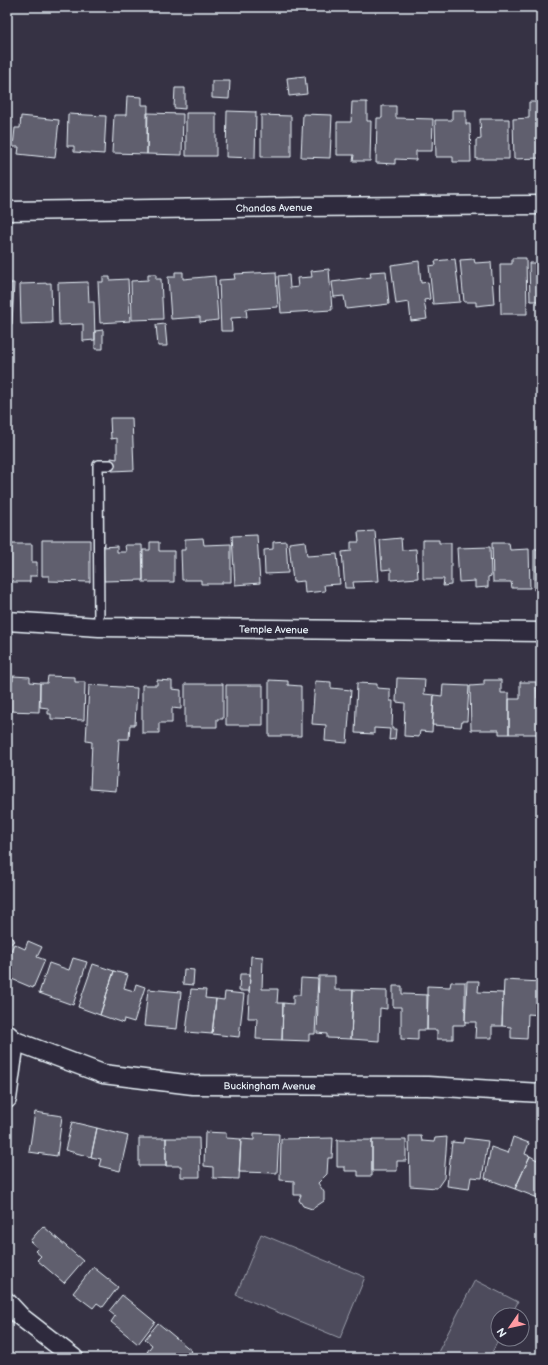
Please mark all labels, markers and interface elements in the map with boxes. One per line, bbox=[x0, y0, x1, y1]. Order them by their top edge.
street label: Chandos Avenue bbox=[236, 202, 312, 215]
street label: Temple Avenue bbox=[239, 624, 309, 636]
street label: Buckingham Avenue bbox=[224, 1080, 316, 1093]
north arrow bbox=[490, 1307, 530, 1347]
text: N bbox=[494, 1325, 510, 1339]

